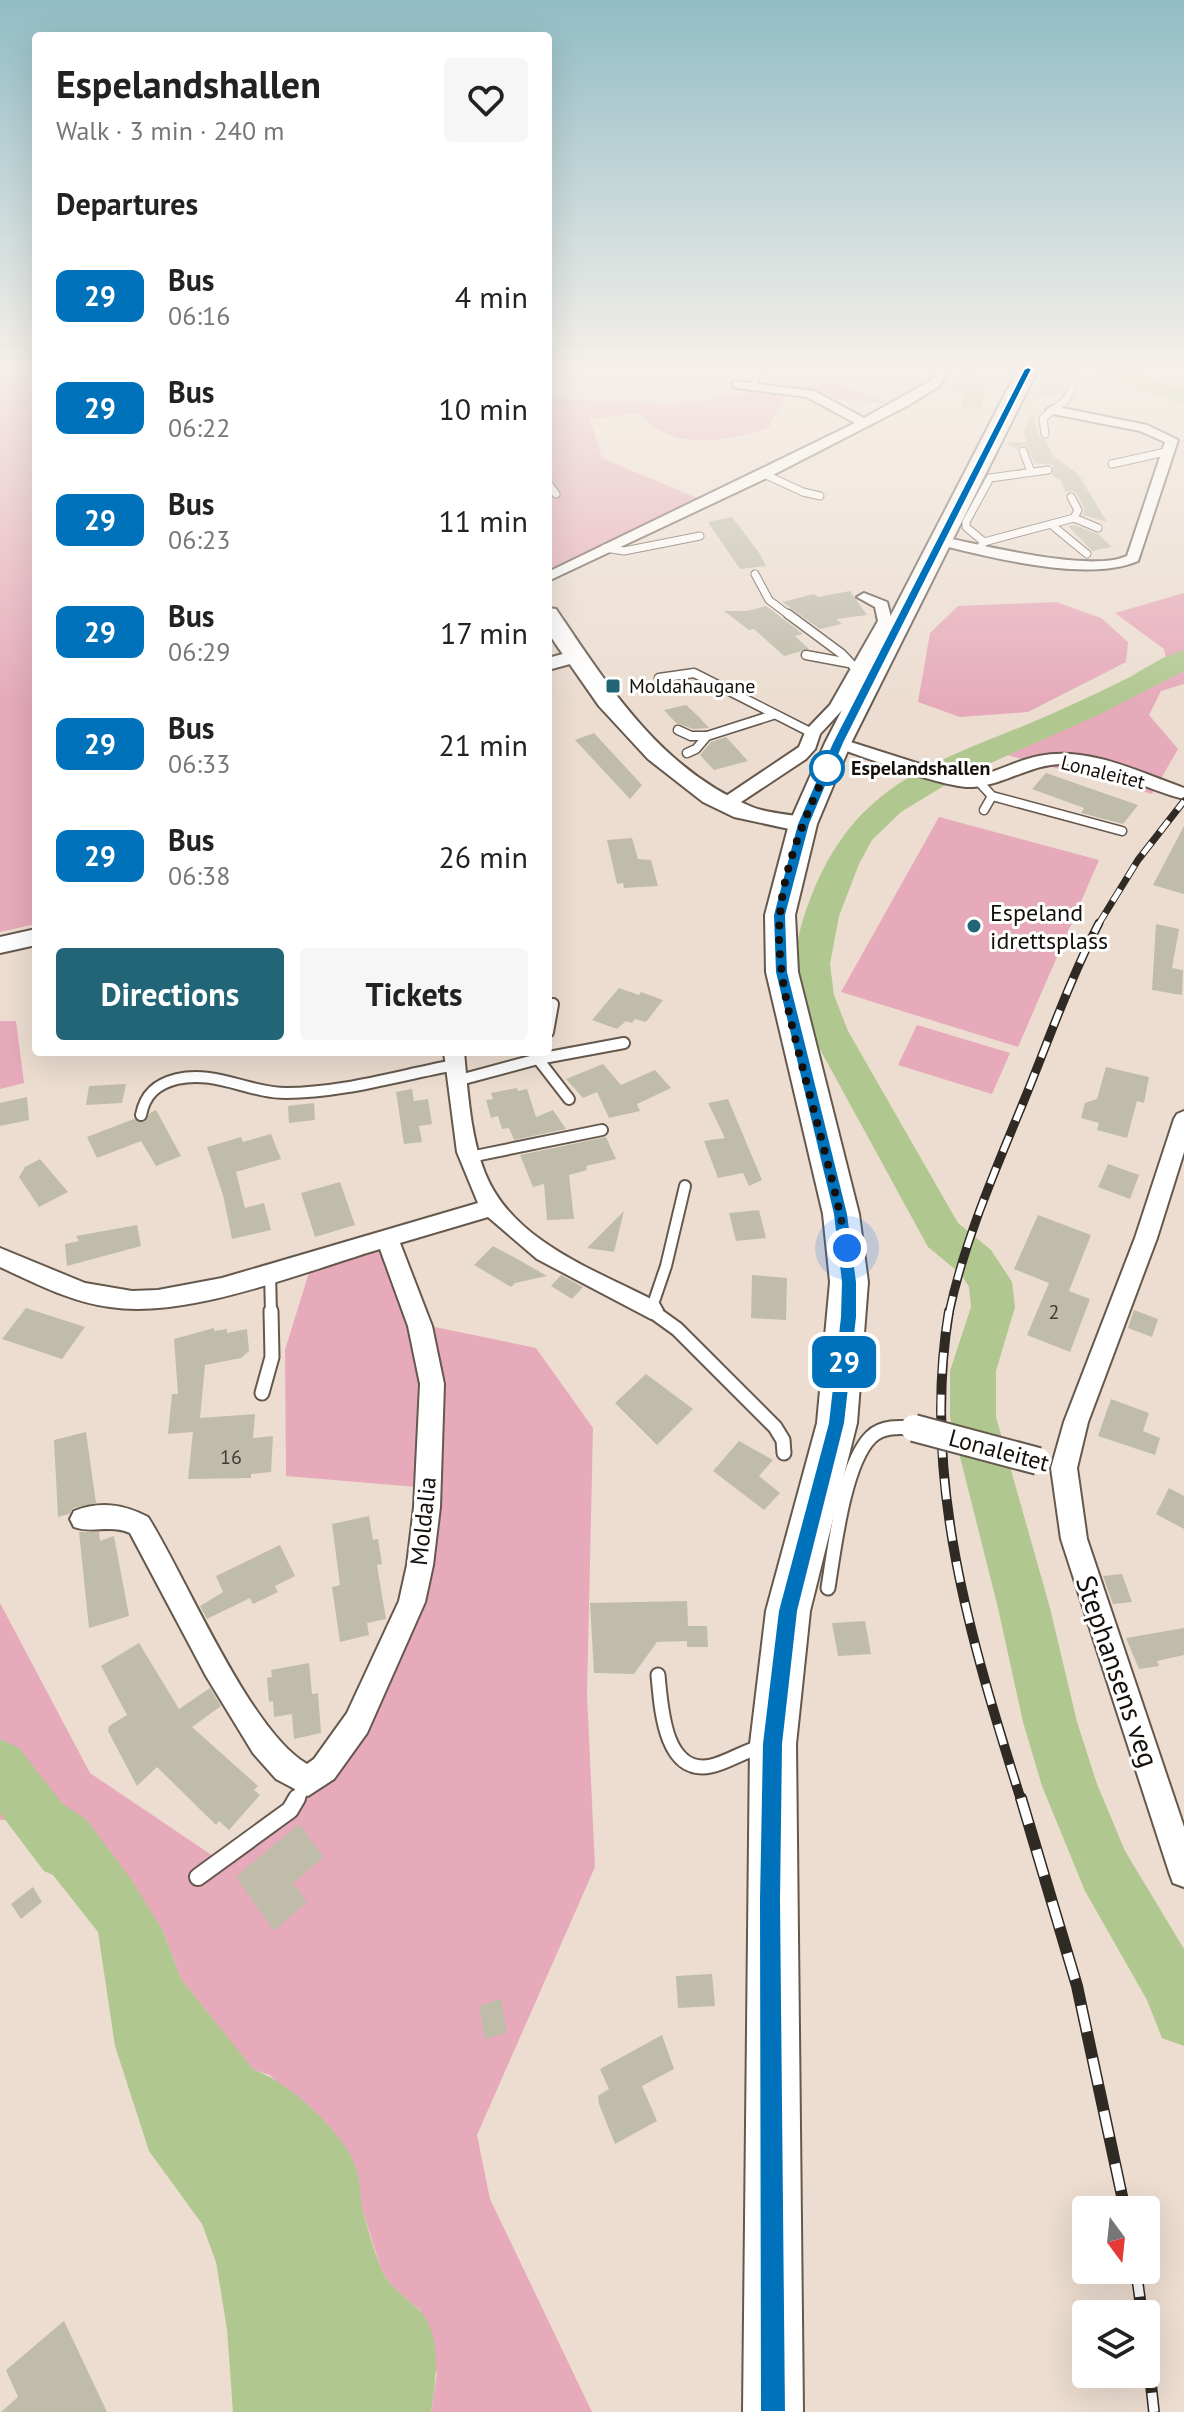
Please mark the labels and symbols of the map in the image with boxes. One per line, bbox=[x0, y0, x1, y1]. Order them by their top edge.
place label: Moldahaugane bbox=[629, 673, 755, 699]
marker: Moldahaugane bbox=[604, 677, 622, 695]
street label: Lonaleitet bbox=[1058, 749, 1148, 795]
marker: Espelandshallen bbox=[810, 751, 844, 785]
place label: Espelandshallen bbox=[851, 755, 990, 781]
place label: Espeland idrettsplass bbox=[990, 897, 1108, 956]
marker: Espeland idrettsplass bbox=[965, 917, 983, 935]
your location bbox=[827, 1228, 867, 1268]
house number: 2 bbox=[1049, 1299, 1059, 1325]
line badge: 29 bbox=[808, 1336, 880, 1388]
street label: Lonaleitet bbox=[945, 1422, 1053, 1478]
house number: 16 bbox=[220, 1444, 242, 1470]
street label: Moldalia bbox=[403, 1475, 443, 1567]
street label: Stephansens veg bbox=[1068, 1570, 1168, 1772]
north arrow bbox=[1072, 2196, 1160, 2284]

